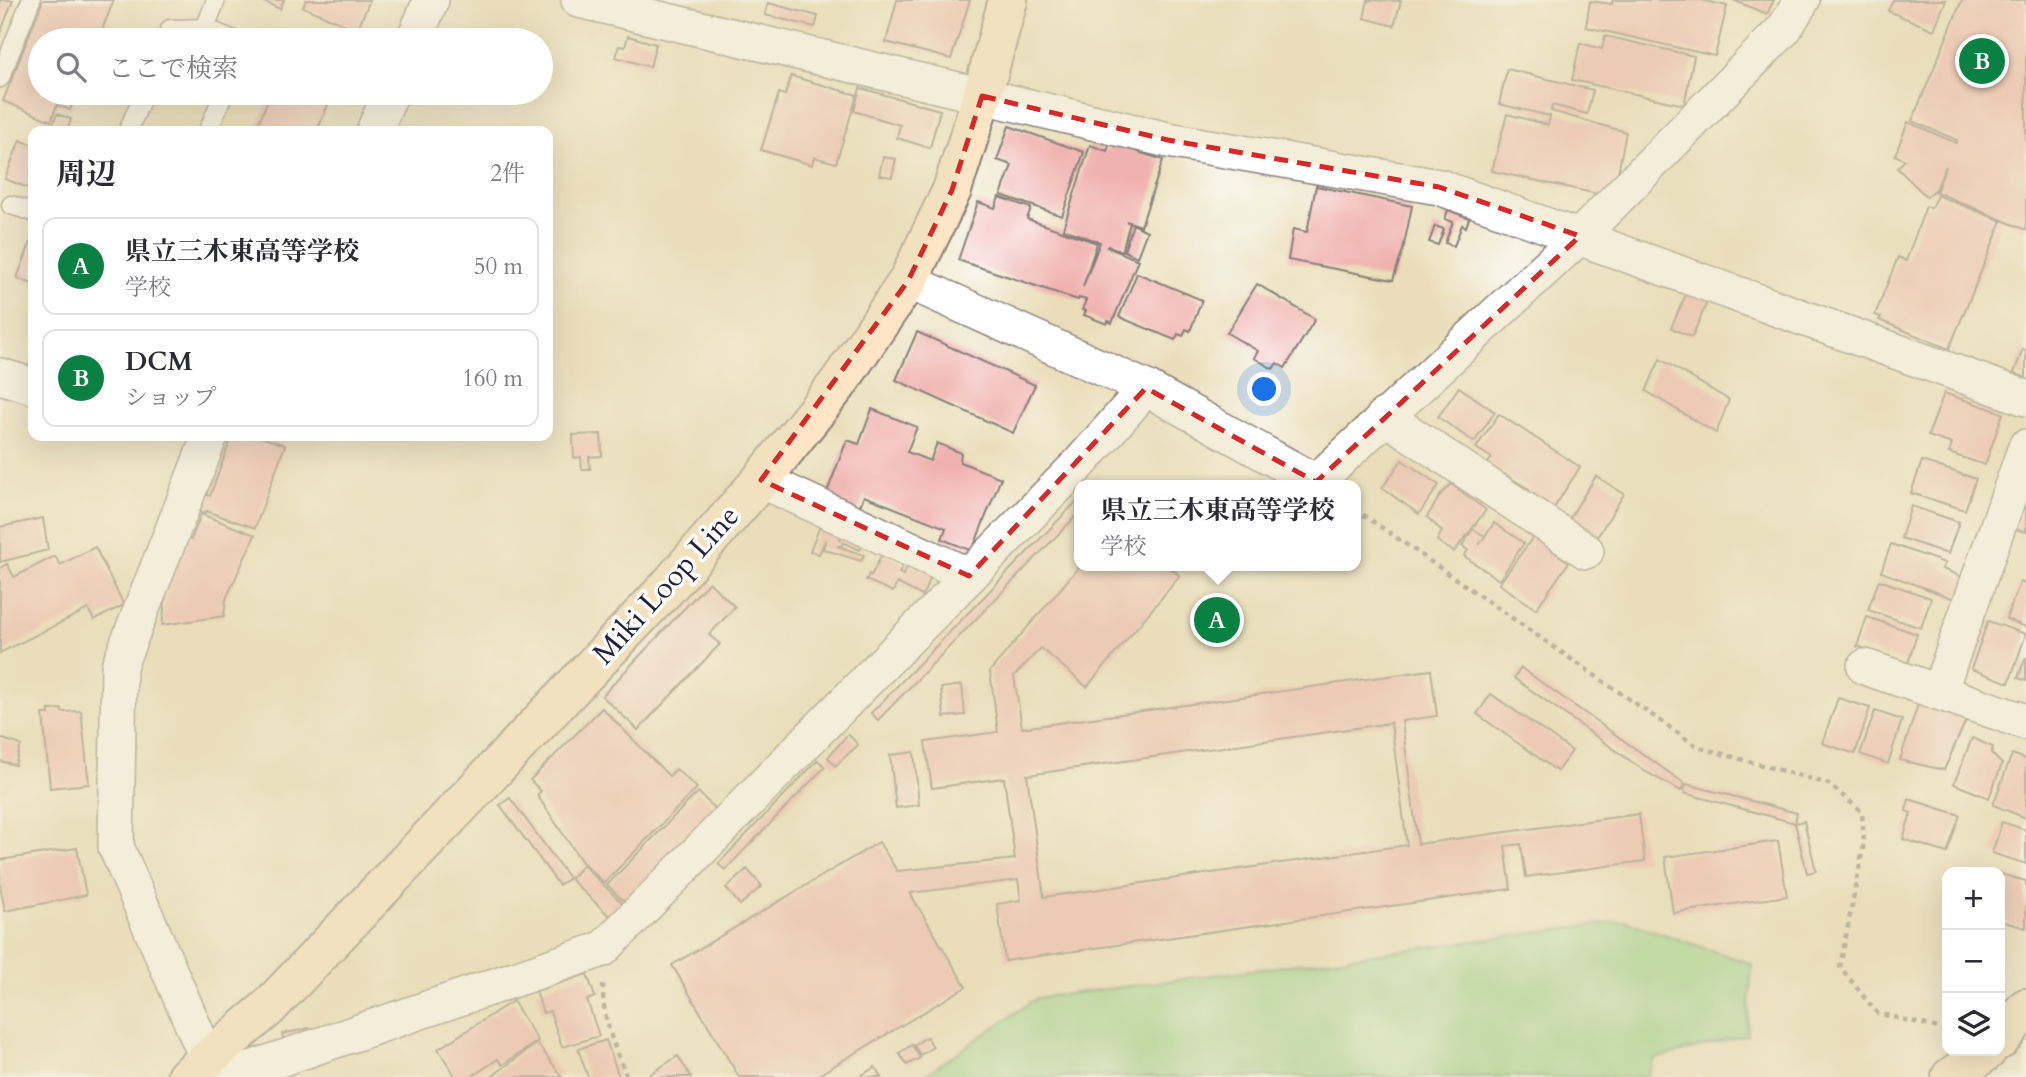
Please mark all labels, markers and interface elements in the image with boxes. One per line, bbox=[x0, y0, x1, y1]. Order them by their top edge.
search box bbox=[28, 28, 553, 105]
pin: B bbox=[1959, 35, 2005, 87]
icon: search bbox=[52, 48, 90, 86]
text: ここで検索 bbox=[108, 51, 238, 86]
text: 周辺 bbox=[56, 154, 116, 195]
text: 2件 bbox=[490, 158, 525, 189]
text: 県立三木東高等学校 bbox=[125, 234, 359, 269]
text: A bbox=[72, 251, 90, 282]
text: 50 m bbox=[474, 251, 523, 282]
text: 学校 bbox=[125, 272, 171, 303]
text: DCM bbox=[125, 344, 193, 379]
text: B bbox=[73, 363, 89, 394]
text: 160 m bbox=[462, 363, 523, 394]
your location bbox=[1247, 372, 1281, 406]
text: ショップ bbox=[125, 382, 217, 413]
popup bbox=[1074, 480, 1361, 571]
text: 県立三木東高等学校 bbox=[1100, 493, 1335, 528]
street label: Miki Loop Line bbox=[583, 497, 749, 673]
text: 学校 bbox=[1100, 531, 1146, 562]
pin: A bbox=[1194, 594, 1240, 646]
map controls bbox=[1942, 867, 2005, 1056]
button: + bbox=[1942, 867, 2005, 930]
button: − bbox=[1942, 930, 2005, 993]
button: layers bbox=[1942, 993, 2005, 1056]

